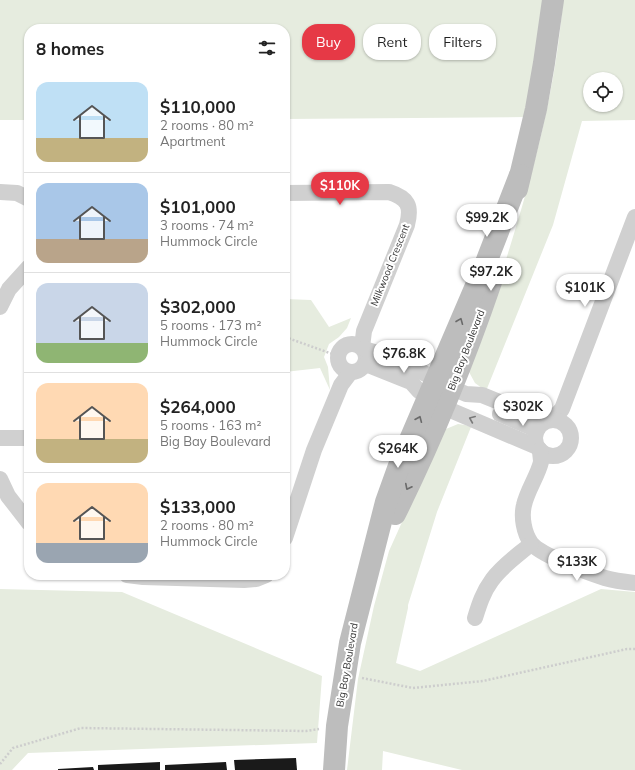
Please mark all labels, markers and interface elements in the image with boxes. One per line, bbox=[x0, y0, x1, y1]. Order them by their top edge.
chip: Buy bbox=[302, 24, 355, 60]
chip: Rent bbox=[363, 24, 421, 60]
chip: Filters bbox=[429, 24, 496, 60]
icon: filters bbox=[256, 37, 278, 59]
text: 8 homes bbox=[36, 38, 104, 59]
map controls bbox=[583, 72, 623, 112]
button: locate bbox=[583, 72, 623, 112]
text: $110,000 bbox=[160, 96, 236, 117]
icon: home bbox=[68, 98, 116, 146]
text: 2 rooms · 80 m² bbox=[160, 117, 254, 133]
text: Apartment bbox=[160, 133, 225, 149]
pin: $110K bbox=[312, 172, 368, 206]
text: $110K bbox=[320, 177, 360, 193]
text: $101,000 bbox=[160, 196, 236, 217]
icon: home bbox=[68, 199, 116, 247]
pin: $99.2K bbox=[454, 204, 520, 238]
text: $99.2K bbox=[465, 209, 509, 225]
text: 3 rooms · 74 m² bbox=[160, 217, 254, 233]
street label: Milkwood Crescent bbox=[368, 222, 413, 308]
text: Hummock Circle bbox=[160, 233, 257, 249]
pin: $97.2K bbox=[458, 258, 524, 292]
text: $97.2K bbox=[469, 263, 513, 279]
pin: $101K bbox=[557, 274, 613, 308]
text: $101K bbox=[565, 279, 605, 295]
text: $302,000 bbox=[160, 296, 236, 317]
icon: home bbox=[68, 299, 116, 347]
street label: Big Bay Boulevard bbox=[445, 308, 487, 392]
text: 5 rooms · 173 m² bbox=[160, 317, 261, 333]
one-way arrow bbox=[455, 317, 463, 325]
text: Hummock Circle bbox=[160, 333, 257, 349]
pin: $76.8K bbox=[371, 340, 437, 374]
text: $76.8K bbox=[382, 345, 426, 361]
pin: $302K bbox=[495, 393, 551, 427]
text: $264,000 bbox=[160, 396, 236, 417]
text: $302K bbox=[503, 398, 543, 414]
icon: home bbox=[68, 399, 116, 447]
one-way arrow bbox=[414, 416, 422, 423]
one-way arrow bbox=[469, 416, 477, 424]
text: 5 rooms · 163 m² bbox=[160, 417, 261, 433]
text: Big Bay Boulevard bbox=[160, 433, 271, 449]
pin: $264K bbox=[370, 435, 426, 469]
text: $264K bbox=[378, 440, 418, 456]
one-way arrow bbox=[405, 483, 413, 491]
text: $133,000 bbox=[160, 496, 236, 517]
icon: home bbox=[68, 499, 116, 547]
text: 2 rooms · 80 m² bbox=[160, 517, 254, 533]
text: Hummock Circle bbox=[160, 533, 257, 549]
pin: $133K bbox=[549, 548, 605, 582]
text: $133K bbox=[557, 553, 597, 569]
street label: Big Bay Boulevard bbox=[333, 622, 361, 708]

